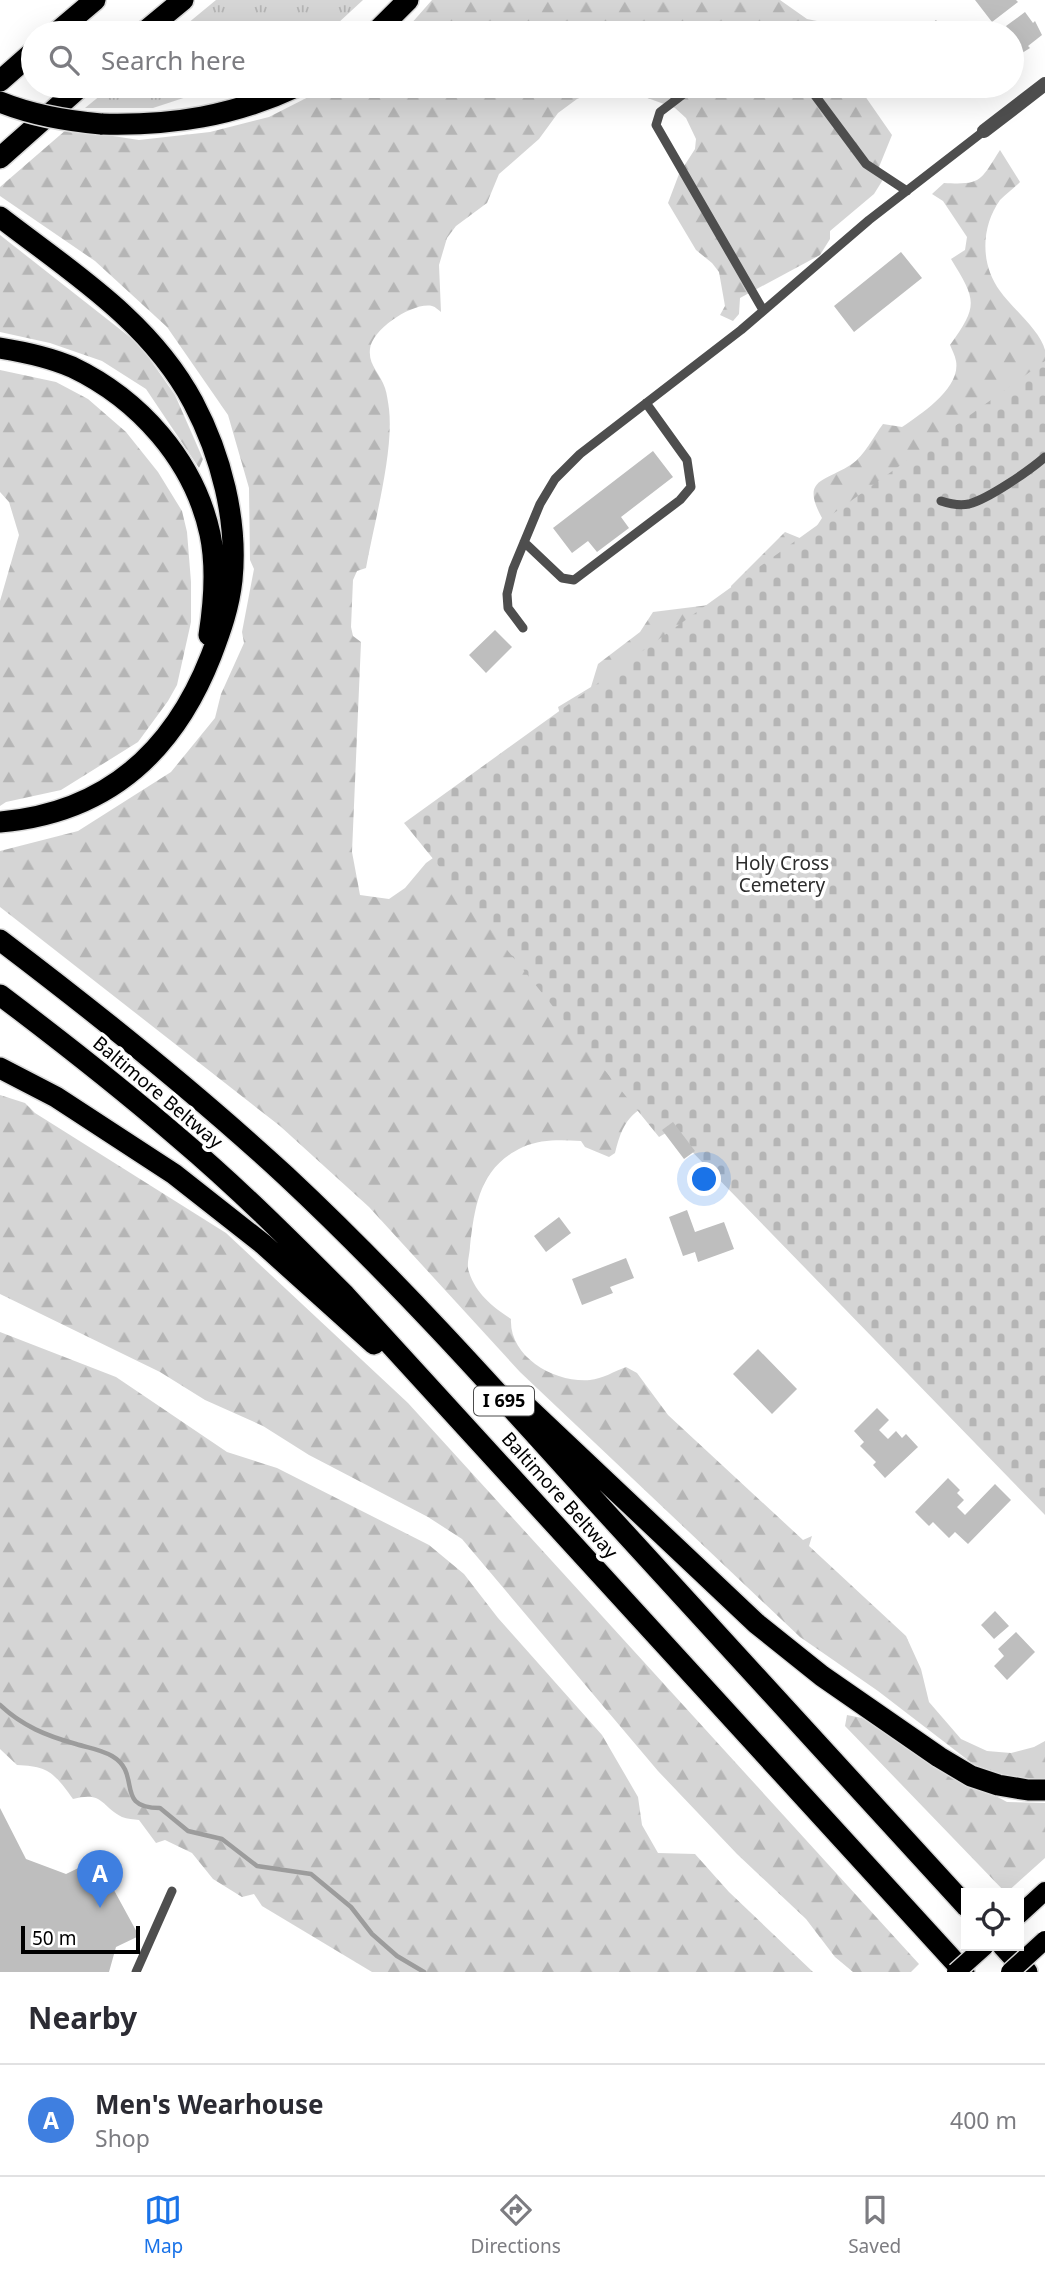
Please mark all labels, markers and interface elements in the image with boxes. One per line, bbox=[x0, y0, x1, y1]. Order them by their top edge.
search box bbox=[21, 21, 1024, 98]
icon: search bbox=[45, 41, 83, 79]
text: Search here bbox=[101, 42, 246, 78]
park label: Holy Cross Cemetery bbox=[735, 850, 829, 898]
street label: Baltimore Beltway bbox=[88, 1030, 229, 1154]
your location bbox=[687, 1162, 721, 1196]
road number: I 695 bbox=[474, 1386, 534, 1416]
street label: Baltimore Beltway bbox=[496, 1426, 624, 1564]
pin: A bbox=[77, 1850, 123, 1908]
map controls bbox=[961, 1888, 1024, 1951]
button: locate bbox=[961, 1888, 1024, 1951]
scale bar bbox=[21, 1923, 140, 1955]
text: 50 m bbox=[32, 1925, 76, 1951]
text: Nearby bbox=[28, 1997, 137, 2038]
text: Men's Wearhouse bbox=[95, 2086, 324, 2122]
text: A bbox=[43, 2104, 59, 2136]
text: 400 m bbox=[950, 2104, 1017, 2136]
text: Shop bbox=[95, 2122, 150, 2154]
tab: Map bbox=[144, 2191, 183, 2259]
tab: Directions bbox=[471, 2191, 561, 2259]
tab: Saved bbox=[848, 2191, 901, 2259]

